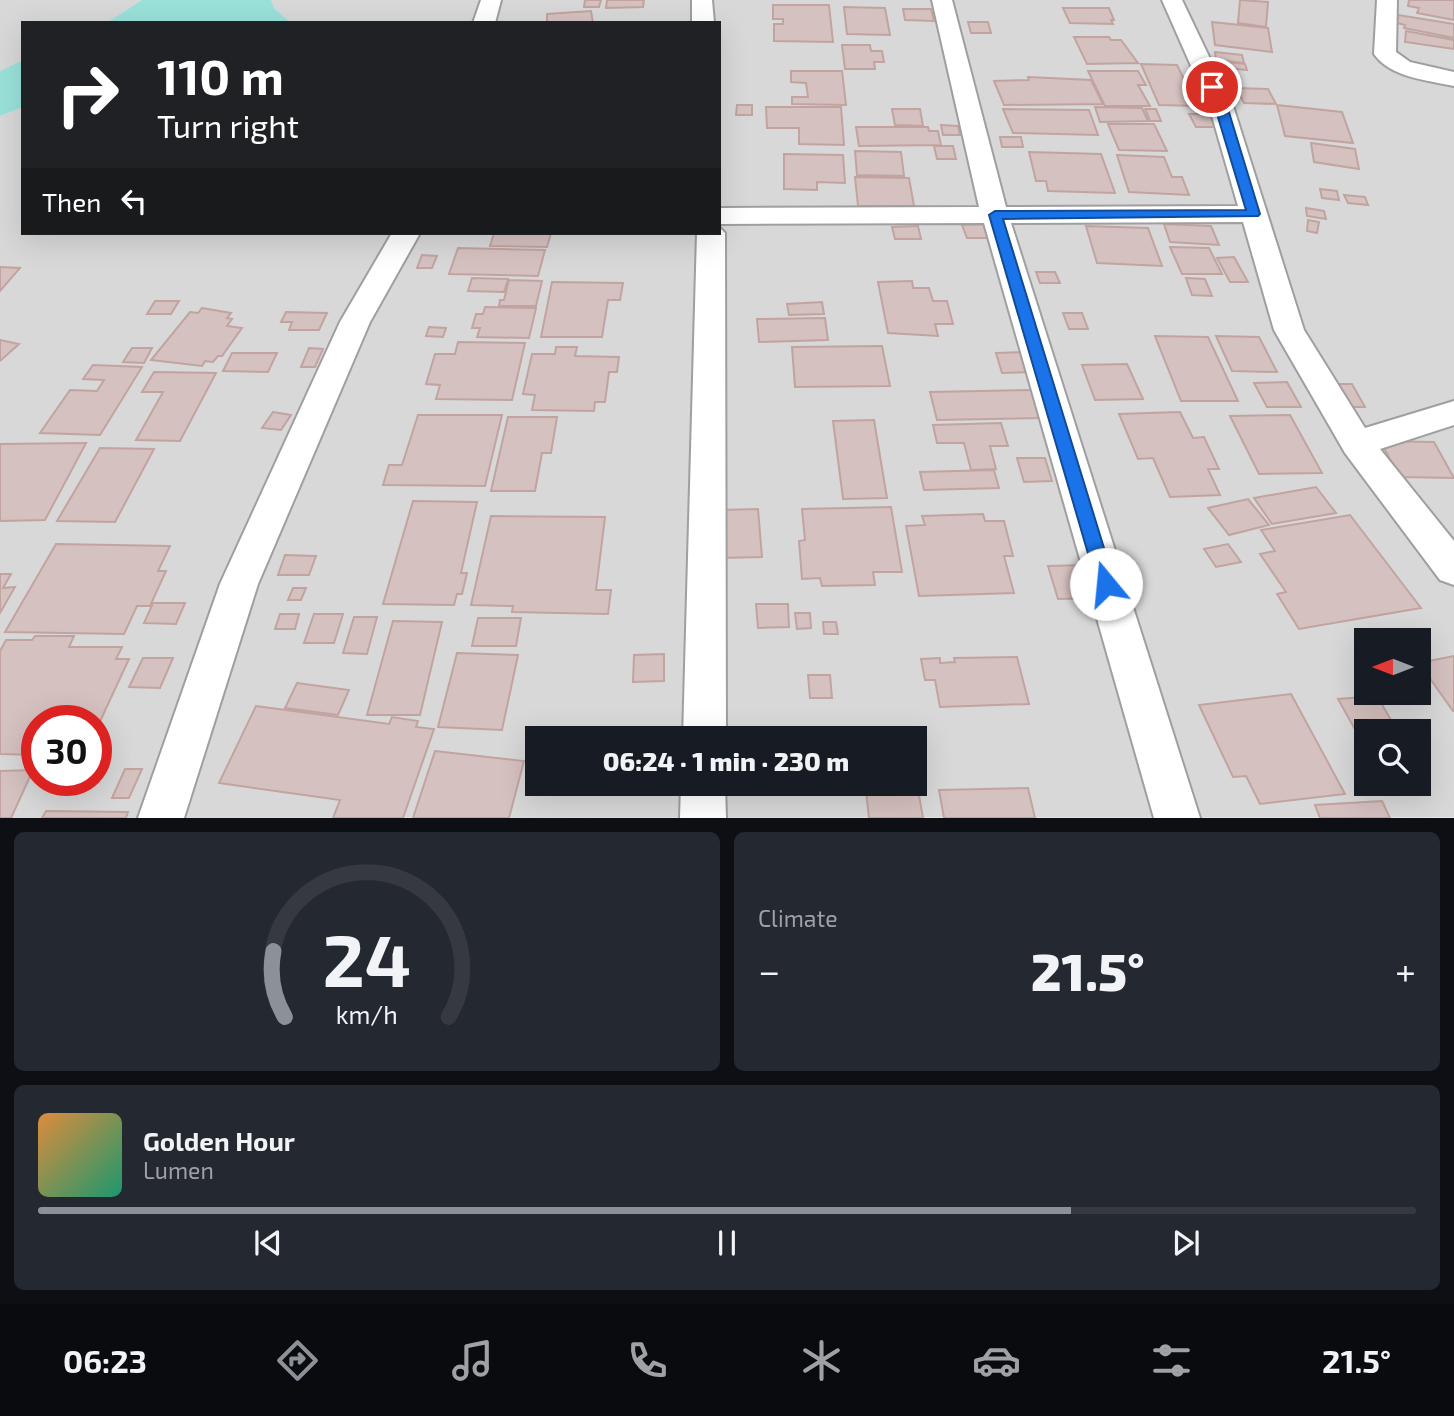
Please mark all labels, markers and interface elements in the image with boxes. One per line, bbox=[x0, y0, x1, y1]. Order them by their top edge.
text: 110 m bbox=[157, 46, 284, 105]
icon: right bbox=[42, 49, 133, 140]
pin bbox=[1182, 57, 1242, 117]
icon: arrive bbox=[1193, 68, 1231, 106]
text: Turn right bbox=[157, 106, 299, 144]
icon: left bbox=[115, 182, 153, 220]
text: Then bbox=[42, 186, 101, 217]
position arrow bbox=[1069, 547, 1143, 621]
north arrow bbox=[1354, 628, 1432, 705]
map controls bbox=[1354, 628, 1431, 796]
speed limit sign: 30 bbox=[21, 705, 112, 796]
button: search bbox=[1354, 719, 1431, 796]
text: 06:24 · 1 min · 230 m bbox=[603, 745, 849, 776]
text: Climate bbox=[758, 904, 838, 932]
text: 24 bbox=[323, 915, 411, 1003]
text: 21.5° bbox=[1031, 939, 1145, 1001]
text: − bbox=[758, 947, 780, 993]
text: + bbox=[1395, 947, 1416, 993]
text: km/h bbox=[336, 999, 398, 1029]
text: Golden Hour bbox=[143, 1125, 295, 1156]
text: Lumen bbox=[143, 1156, 214, 1184]
icon: previous bbox=[249, 1224, 287, 1262]
icon: pause bbox=[708, 1224, 746, 1262]
icon: next bbox=[1167, 1224, 1205, 1262]
icon: directions bbox=[273, 1336, 322, 1385]
icon: music bbox=[448, 1336, 497, 1385]
icon: phone bbox=[623, 1336, 672, 1385]
icon: climate bbox=[797, 1336, 846, 1385]
icon: car bbox=[972, 1336, 1021, 1385]
icon: filters bbox=[1147, 1336, 1196, 1385]
text: 06:23 bbox=[63, 1341, 147, 1379]
text: 21.5° bbox=[1322, 1341, 1391, 1379]

